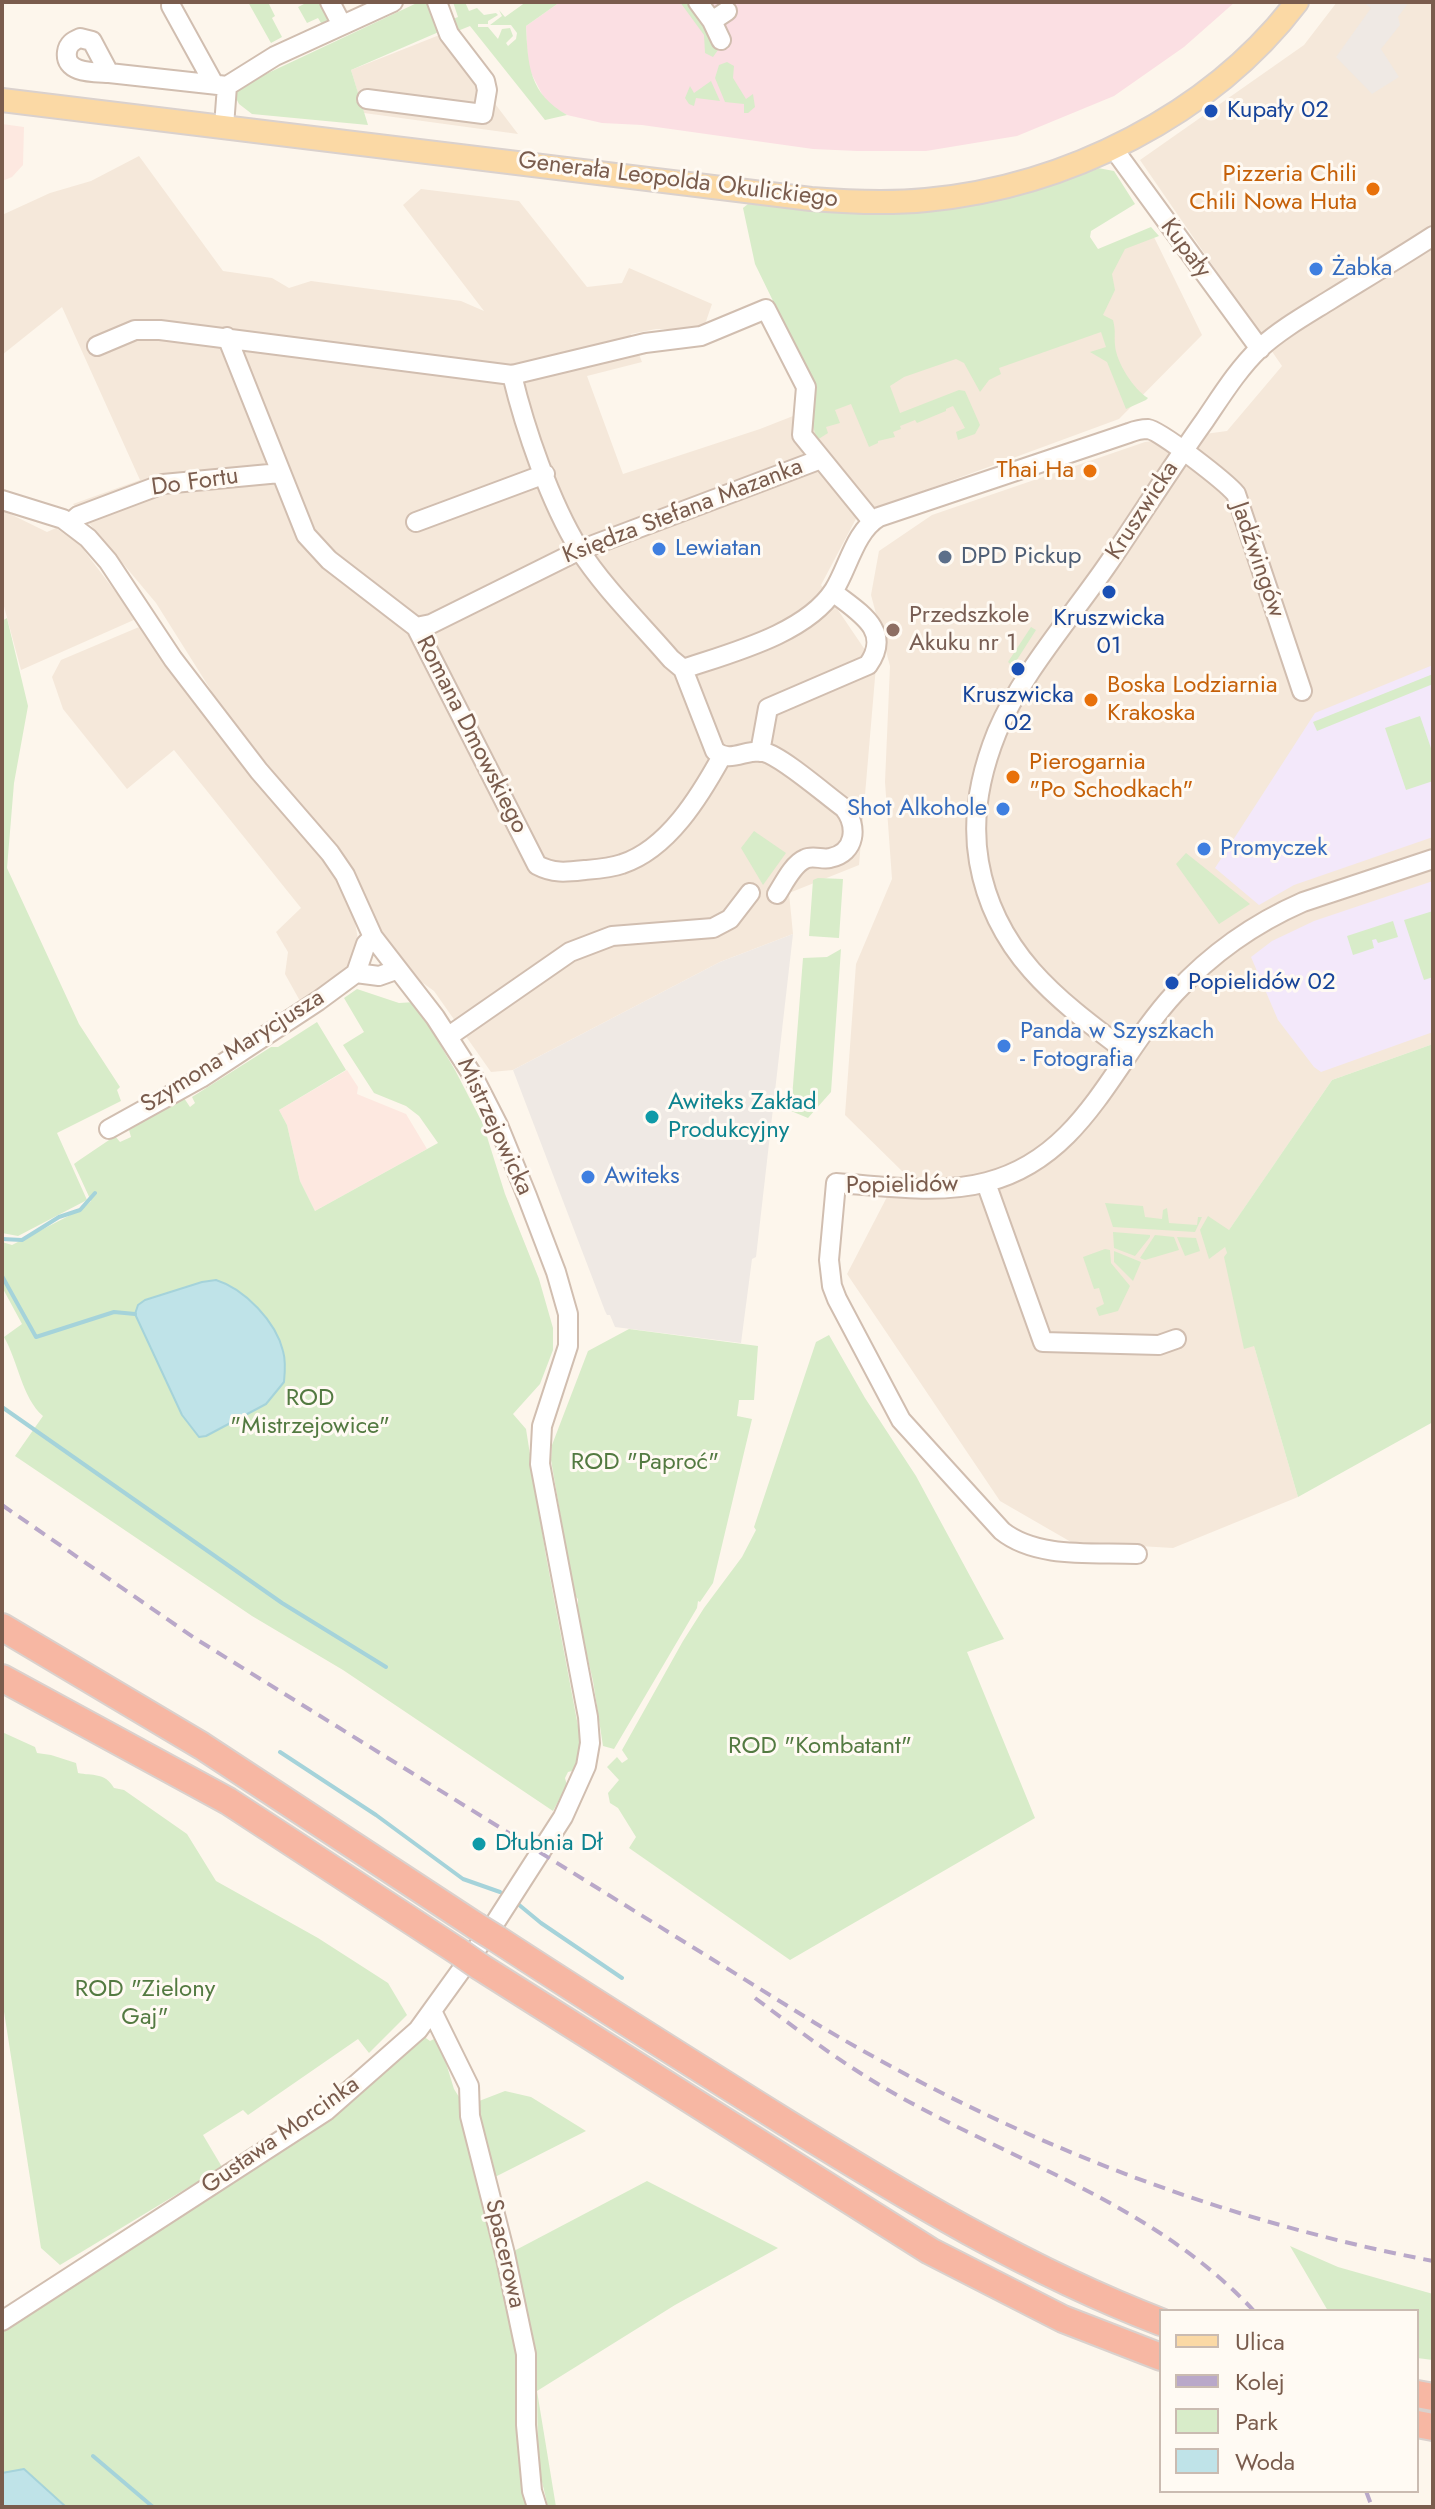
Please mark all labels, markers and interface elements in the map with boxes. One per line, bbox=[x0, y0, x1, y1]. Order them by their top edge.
place label: Kupały 02 bbox=[1227, 97, 1329, 125]
marker: Kupały 02 bbox=[1202, 102, 1220, 120]
street label: Generała Leopolda Okulickiego bbox=[516, 147, 840, 215]
place label: Pizzeria Chili Chili Nowa Huta bbox=[1189, 161, 1357, 217]
marker: Pizzeria Chili Chili Nowa Huta bbox=[1364, 180, 1382, 198]
street label: Kupały bbox=[1153, 214, 1217, 284]
place label: Żabka bbox=[1332, 255, 1392, 283]
marker: Żabka bbox=[1307, 260, 1325, 278]
street label: Księdza Stefana Mazanka bbox=[559, 453, 807, 571]
street label: Kruszwicka bbox=[1101, 456, 1185, 566]
place label: Thai Ha bbox=[997, 457, 1074, 485]
marker: Thai Ha bbox=[1081, 462, 1099, 480]
street label: Do Fortu bbox=[150, 463, 240, 503]
street label: Jadźwingów bbox=[1224, 499, 1290, 621]
place label: Lewiatan bbox=[675, 535, 762, 563]
marker: Lewiatan bbox=[650, 540, 668, 558]
place label: DPD Pickup bbox=[961, 543, 1081, 571]
marker: DPD Pickup bbox=[936, 548, 954, 566]
marker: Kruszwicka 01 bbox=[1100, 583, 1118, 601]
place label: Przedszkole Akuku nr 1 bbox=[909, 602, 1029, 658]
place label: Kruszwicka 01 bbox=[1053, 605, 1165, 661]
marker: Przedszkole Akuku nr 1 bbox=[884, 621, 902, 639]
street label: Romana Dmowskiego bbox=[409, 631, 533, 839]
marker: Kruszwicka 02 bbox=[1009, 660, 1027, 678]
place label: Boska Lodziarnia Krakoska bbox=[1107, 672, 1277, 728]
place label: Kruszwicka 02 bbox=[962, 682, 1074, 738]
marker: Boska Lodziarnia Krakoska bbox=[1082, 691, 1100, 709]
place label: Pierogarnia "Po Schodkach" bbox=[1029, 749, 1194, 805]
marker: Pierogarnia "Po Schodkach" bbox=[1004, 768, 1022, 786]
place label: Shot Alkohole bbox=[847, 795, 987, 823]
marker: Shot Alkohole bbox=[994, 800, 1012, 818]
place label: Promyczek bbox=[1220, 835, 1328, 863]
marker: Promyczek bbox=[1195, 840, 1213, 858]
place label: Popielidów 02 bbox=[1188, 969, 1336, 997]
marker: Popielidów 02 bbox=[1163, 974, 1181, 992]
street label: Szymona Marycjusza bbox=[136, 984, 330, 1120]
place label: Panda w Szyszkach - Fotografia bbox=[1020, 1018, 1215, 1074]
marker: Panda w Szyszkach - Fotografia bbox=[995, 1037, 1013, 1055]
street label: Mistrzejowicka bbox=[450, 1054, 538, 1200]
place label: Awiteks Zakład Produkcyjny bbox=[668, 1089, 817, 1145]
marker: Awiteks Zakład Produkcyjny bbox=[643, 1108, 661, 1126]
place label: Awiteks bbox=[604, 1163, 680, 1191]
marker: Awiteks bbox=[579, 1168, 597, 1186]
street label: Popielidów bbox=[846, 1171, 958, 1201]
park label: ROD "Mistrzejowice" bbox=[230, 1385, 390, 1441]
park label: ROD "Paproć" bbox=[571, 1449, 719, 1477]
park label: ROD "Kombatant" bbox=[728, 1733, 912, 1761]
place label: Dłubnia Dł bbox=[495, 1830, 603, 1858]
marker: Dłubnia Dł bbox=[470, 1835, 488, 1853]
park label: ROD "Zielony Gaj" bbox=[75, 1976, 215, 2032]
street label: Gustawa Morcinka bbox=[197, 2071, 365, 2201]
street label: Spacerowa bbox=[478, 2197, 530, 2311]
legend bbox=[1159, 2309, 1419, 2493]
text: Ulica bbox=[1235, 2324, 1285, 2359]
text: Kolej bbox=[1235, 2364, 1285, 2399]
text: Park bbox=[1235, 2404, 1278, 2439]
text: Woda bbox=[1235, 2444, 1295, 2479]

